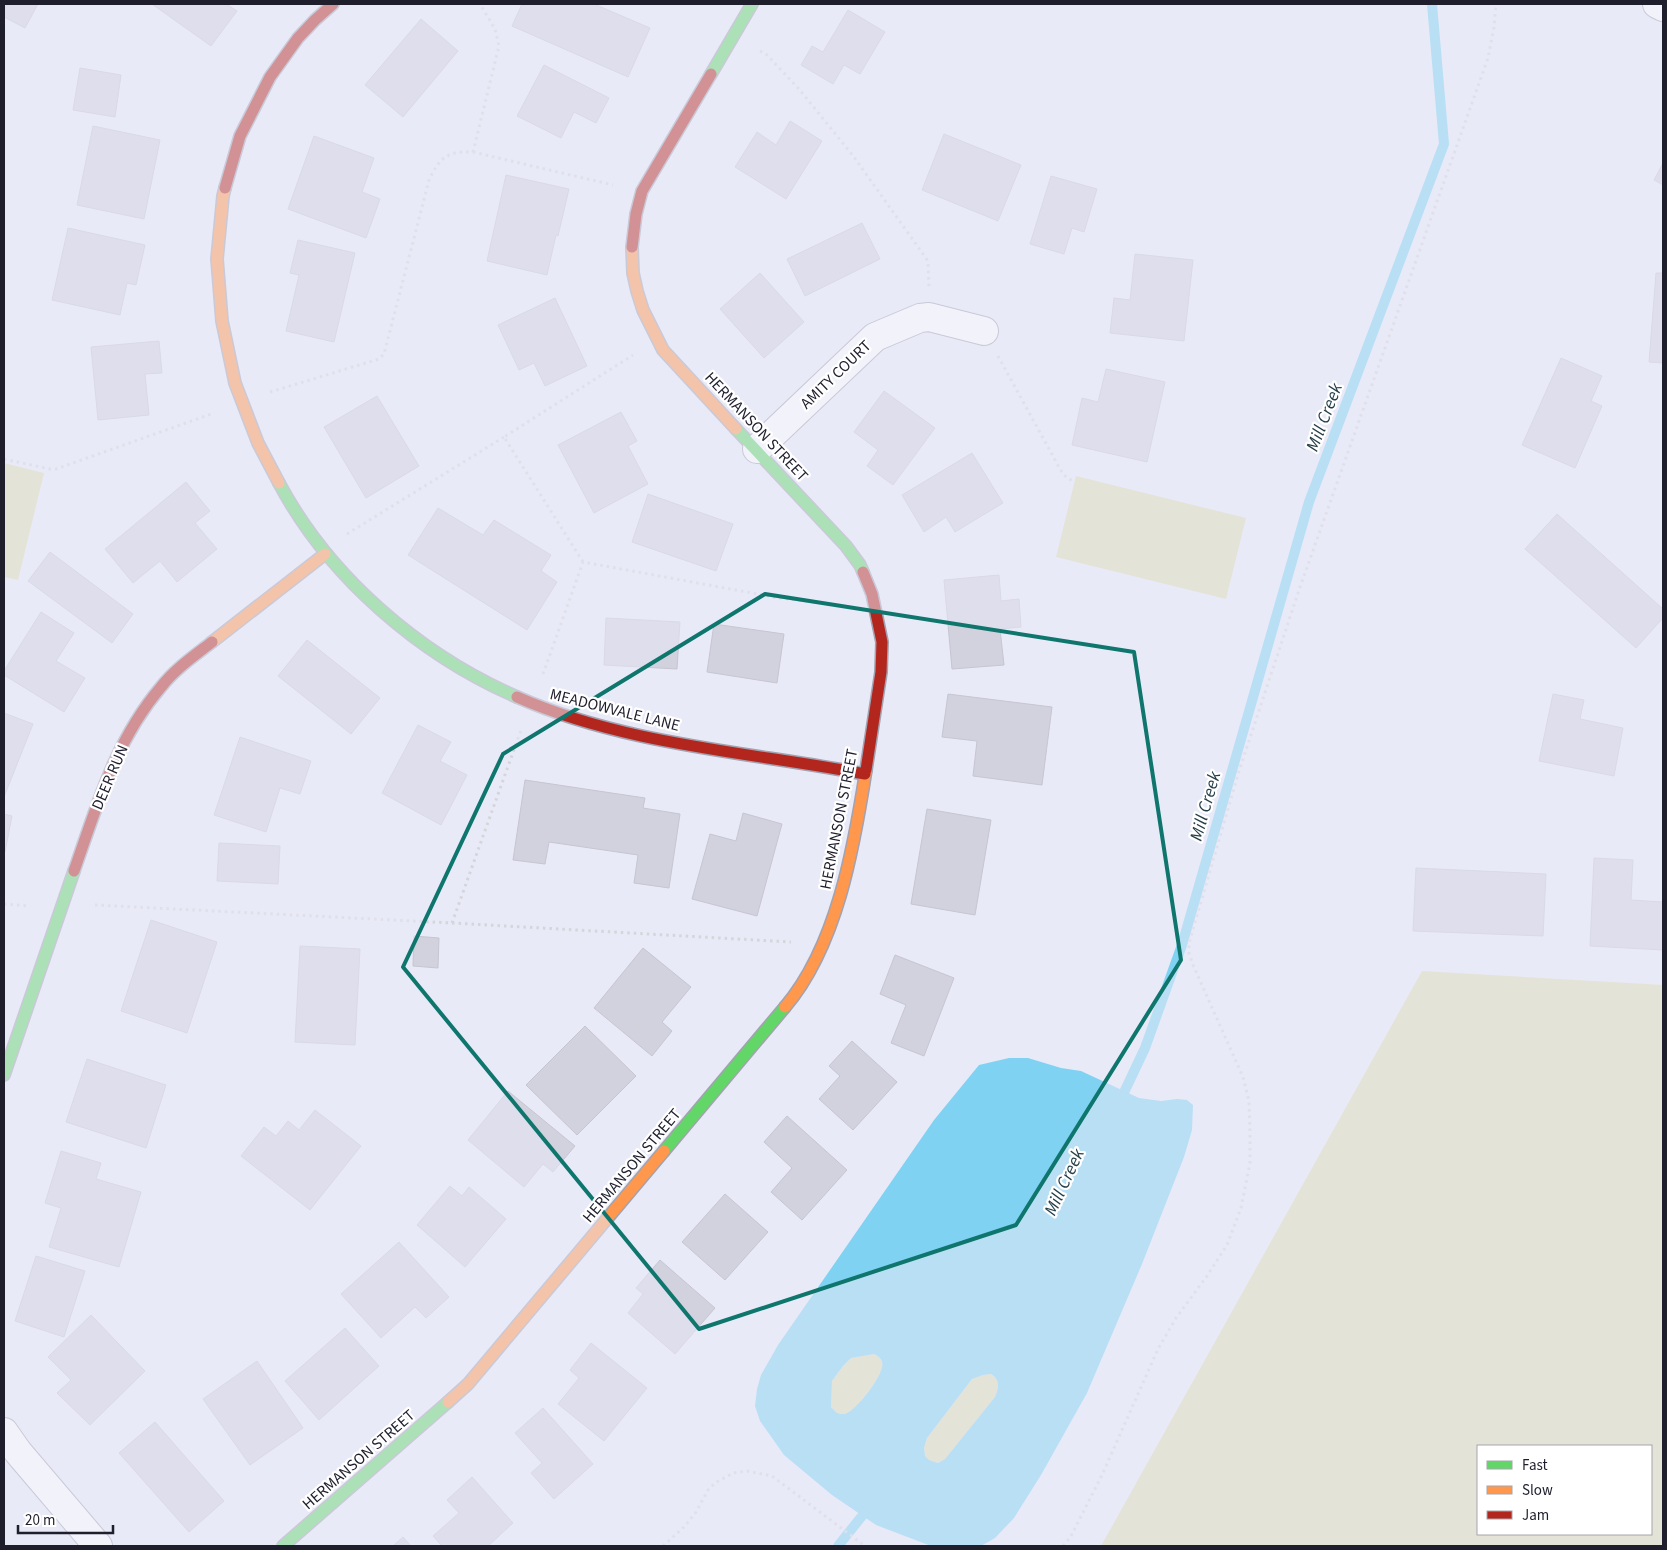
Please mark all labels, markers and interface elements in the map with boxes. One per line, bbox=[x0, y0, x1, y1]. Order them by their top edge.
street label: AMITY COURT bbox=[795, 335, 876, 414]
street label: HERMANSON STREET bbox=[700, 367, 813, 487]
water label: Mill Creek bbox=[1300, 379, 1349, 455]
street label: MEADOWVALE LANE bbox=[548, 683, 682, 737]
street label: DEER RUN bbox=[86, 741, 133, 813]
street label: HERMANSON STREET bbox=[815, 747, 863, 891]
water label: Mill Creek bbox=[1184, 768, 1227, 844]
street label: HERMANSON STREET bbox=[577, 1104, 686, 1227]
water label: Mill Creek bbox=[1038, 1144, 1091, 1220]
street label: HERMANSON STREET bbox=[298, 1404, 420, 1515]
legend bbox=[1477, 1445, 1652, 1535]
text: Fast bbox=[1522, 1455, 1548, 1476]
text: Slow bbox=[1522, 1480, 1553, 1501]
scale bar bbox=[18, 1502, 112, 1534]
text: Jam bbox=[1522, 1505, 1549, 1526]
text: 20 m bbox=[25, 1510, 55, 1531]

